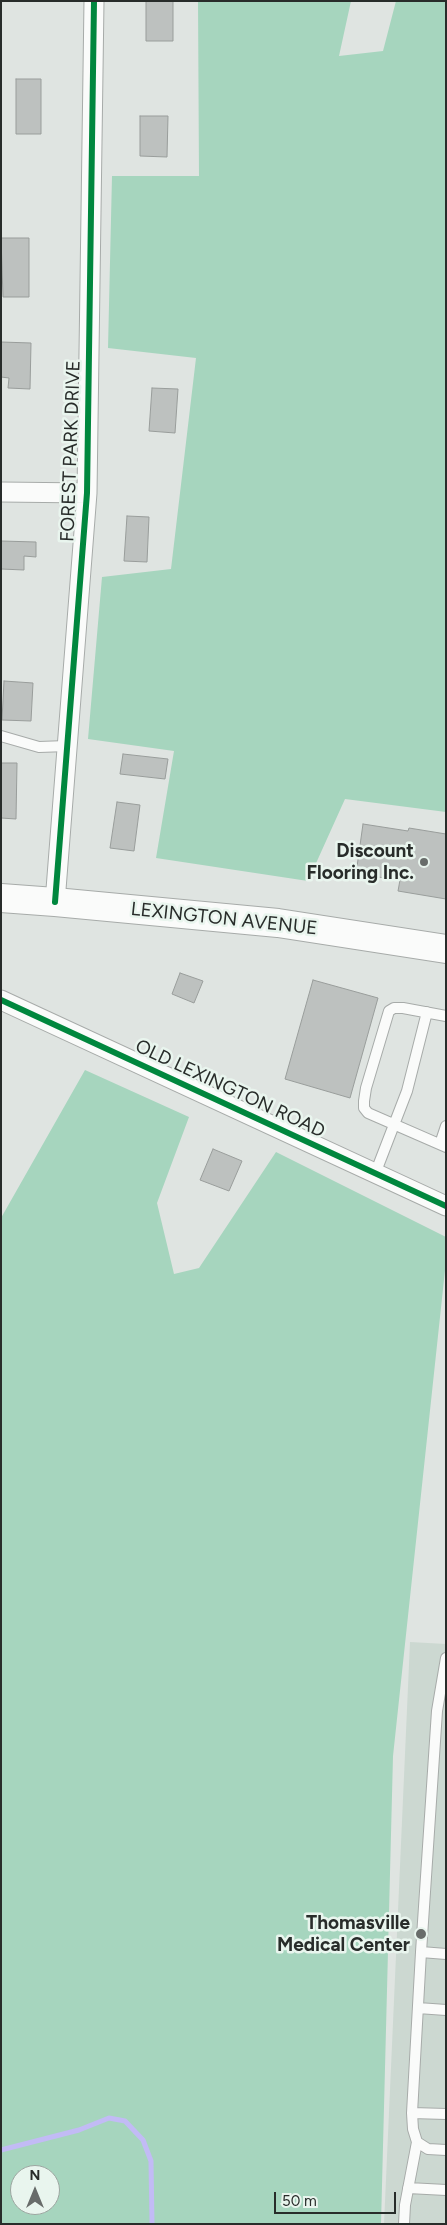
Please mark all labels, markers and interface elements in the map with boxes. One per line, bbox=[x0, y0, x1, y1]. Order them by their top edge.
street label: FOREST PARK DRIVE bbox=[56, 360, 86, 542]
place label: Discount Flooring Inc. bbox=[306, 840, 414, 884]
marker: Discount Flooring Inc. bbox=[418, 856, 430, 868]
street label: LEXINGTON AVENUE bbox=[130, 898, 318, 940]
street label: OLD LEXINGTON ROAD bbox=[132, 1035, 328, 1143]
place label: Thomasville Medical Center bbox=[277, 1912, 410, 1956]
marker: Thomasville Medical Center bbox=[414, 1927, 428, 1941]
north arrow bbox=[10, 2165, 60, 2215]
text: N bbox=[30, 2167, 40, 2184]
scale bar bbox=[277, 2182, 400, 2214]
text: 50 m bbox=[282, 2192, 317, 2210]

